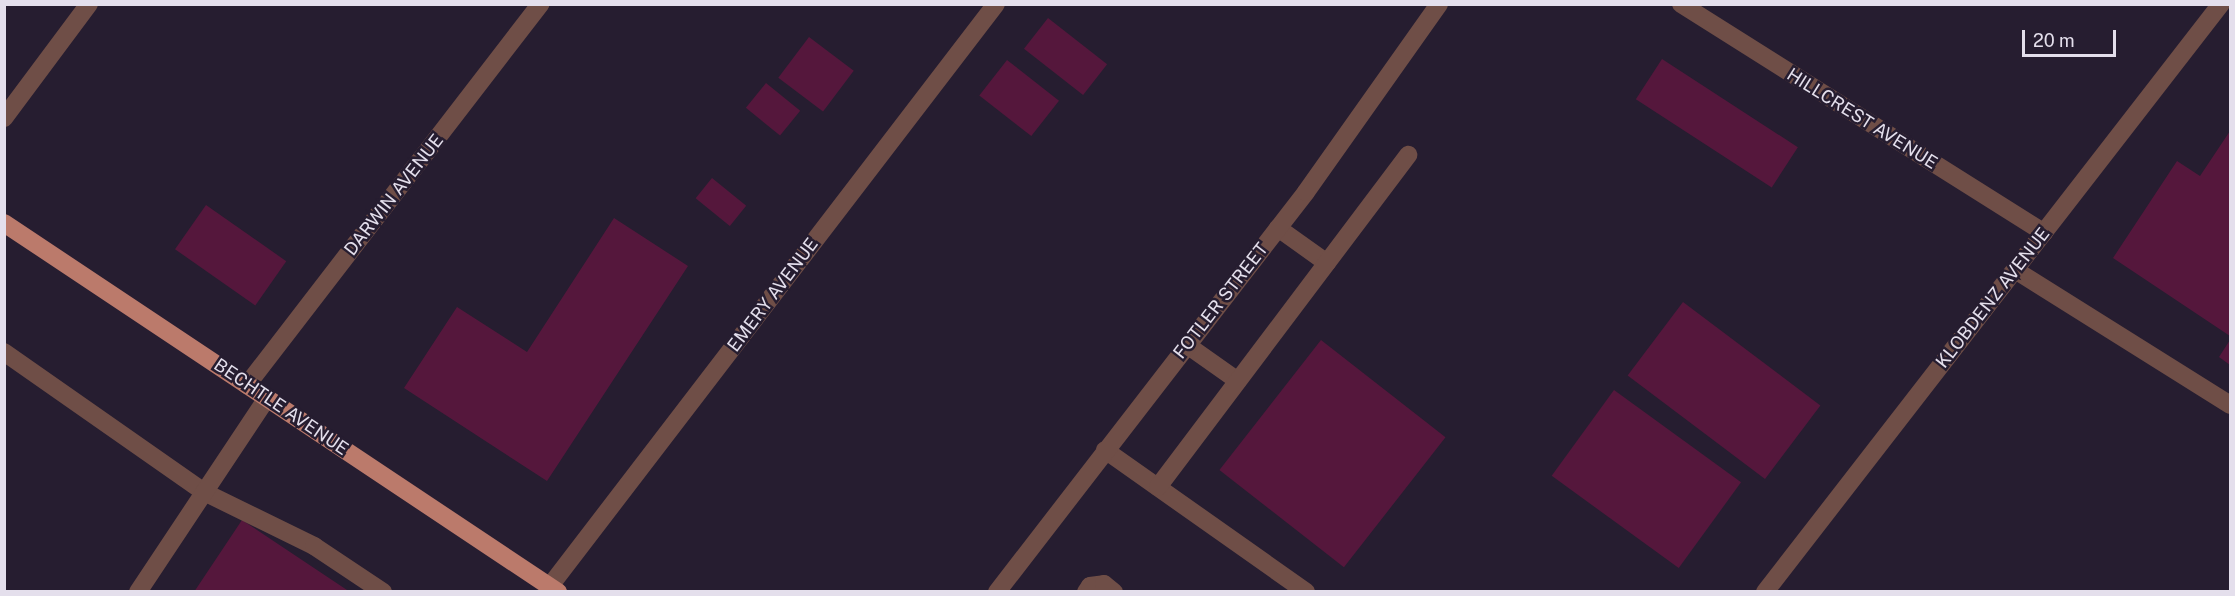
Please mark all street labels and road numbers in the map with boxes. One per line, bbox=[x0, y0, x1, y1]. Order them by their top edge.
street label: HILLCREST AVENUE bbox=[1783, 64, 1941, 174]
street label: DARWIN AVENUE bbox=[340, 130, 448, 260]
street label: KLOBDENZ AVENUE bbox=[1931, 223, 2055, 373]
street label: EMERY AVENUE bbox=[723, 234, 823, 356]
street label: FOTLER STREET bbox=[1169, 239, 1273, 363]
street label: BECHTLE AVENUE bbox=[210, 354, 352, 460]

